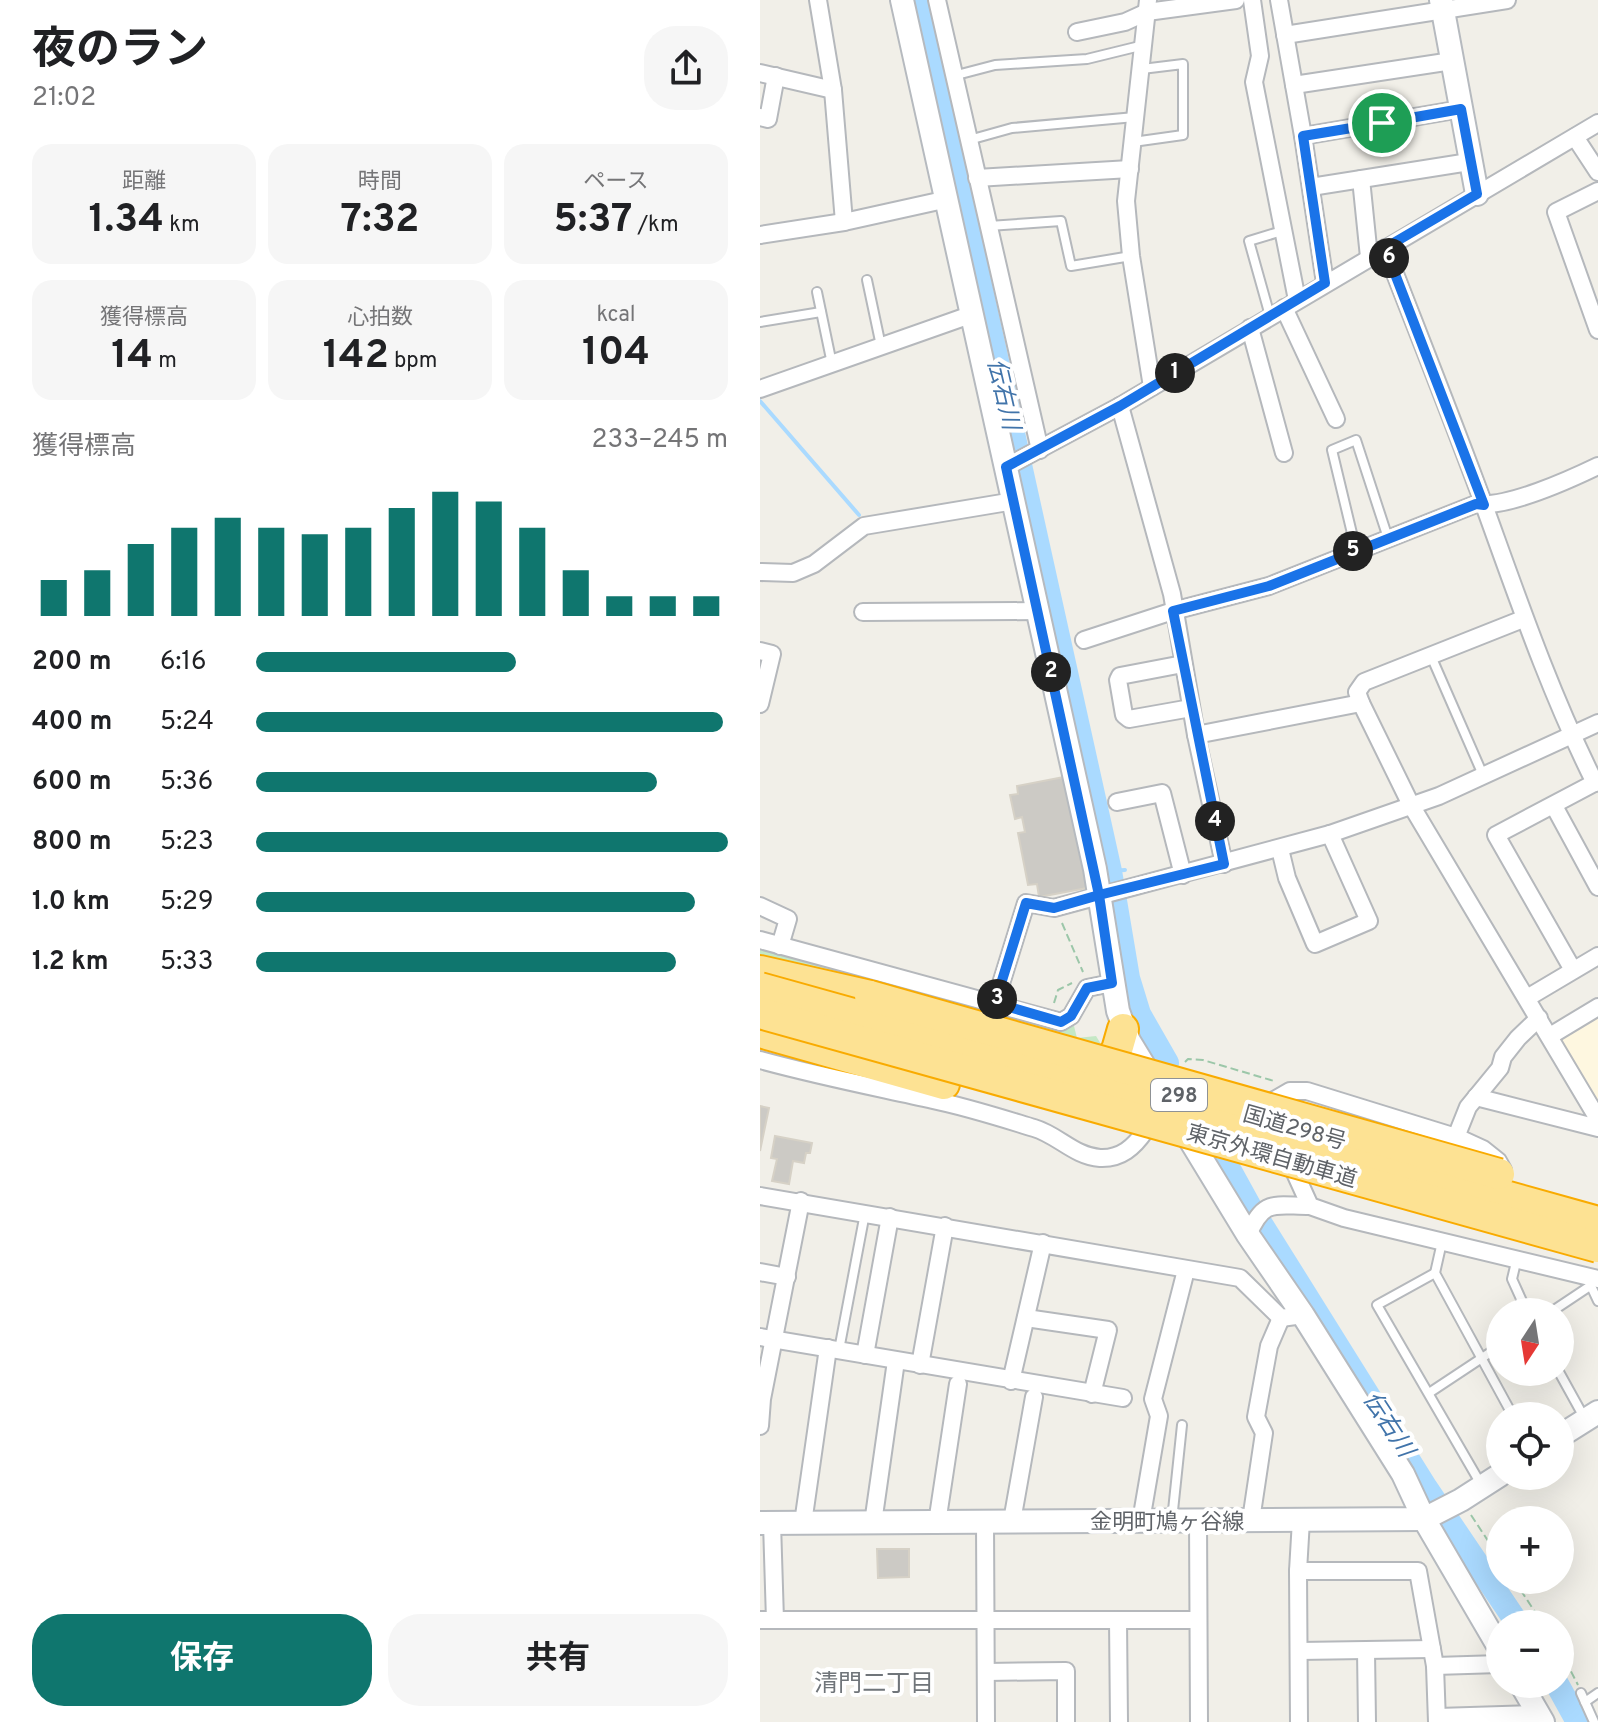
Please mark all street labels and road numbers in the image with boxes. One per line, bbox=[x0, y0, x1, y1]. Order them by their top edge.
road number: 298 bbox=[1151, 1079, 1207, 1111]
street label: 国道298号 bbox=[1240, 1102, 1349, 1157]
street label: 東京外環自動車道 bbox=[1183, 1120, 1360, 1195]
street label: 金明町鳩ヶ谷線 bbox=[1090, 1510, 1244, 1537]

